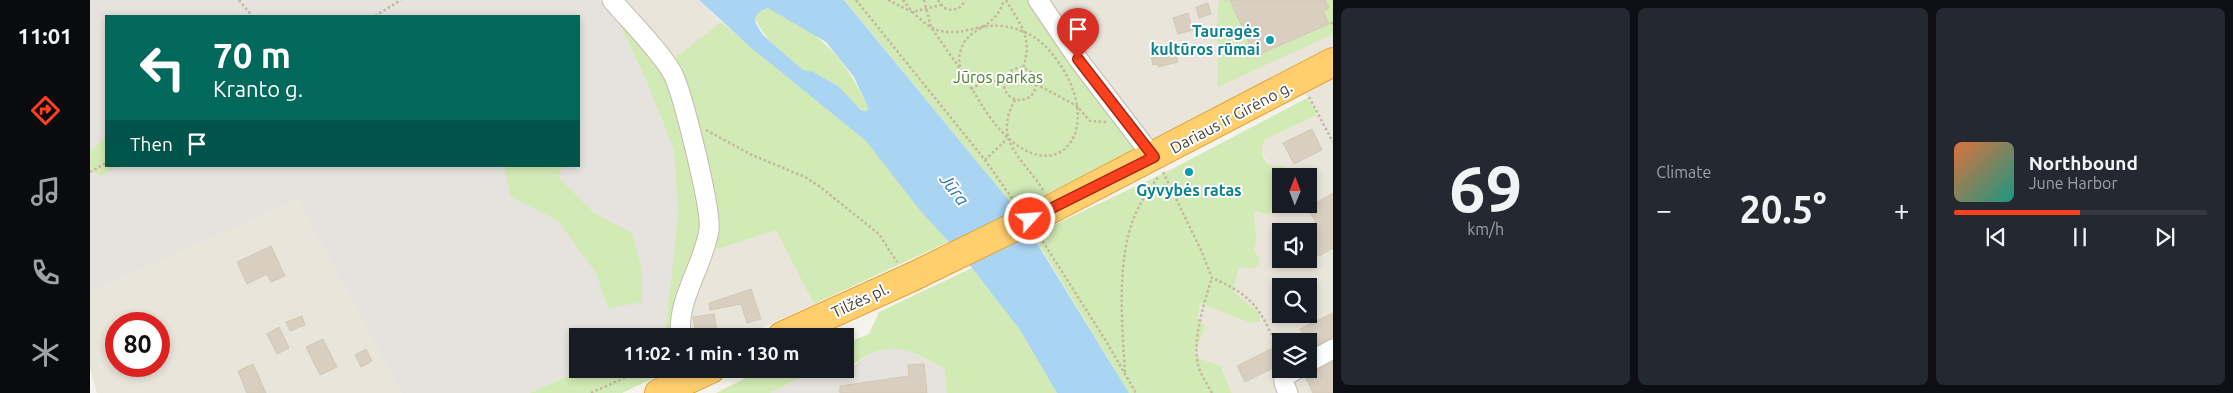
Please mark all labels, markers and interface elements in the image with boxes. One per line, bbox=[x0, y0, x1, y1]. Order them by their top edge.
pin bbox=[1057, 8, 1099, 59]
icon: arrive bbox=[1064, 15, 1092, 43]
place label: Tauragės kultūros rūmai bbox=[1150, 22, 1260, 58]
text: 11:01 bbox=[17, 23, 73, 48]
marker: Tauragės kultūros rūmai bbox=[1264, 34, 1276, 46]
icon: left bbox=[130, 35, 195, 100]
text: 70 m bbox=[213, 35, 291, 75]
park label: Jūros parkas bbox=[953, 68, 1043, 86]
text: Kranto g. bbox=[213, 76, 303, 101]
street label: Dariaus ir Girėno g. bbox=[1167, 77, 1295, 157]
icon: directions bbox=[28, 93, 63, 128]
icon: arrive bbox=[183, 130, 211, 158]
text: Then bbox=[130, 133, 173, 155]
text: 69 bbox=[1449, 151, 1522, 224]
text: Northbound bbox=[2029, 152, 2138, 174]
text: Climate bbox=[1656, 163, 1711, 181]
marker: Gyvybės ratas bbox=[1183, 166, 1195, 178]
water label: Jūra bbox=[936, 168, 974, 209]
north arrow bbox=[1272, 168, 1318, 212]
map controls bbox=[1272, 168, 1317, 378]
icon: music bbox=[28, 174, 63, 209]
text: June Harbor bbox=[2029, 174, 2118, 192]
place label: Gyvybės ratas bbox=[1136, 181, 1242, 199]
text: 20.5° bbox=[1739, 188, 1827, 230]
position arrow bbox=[1003, 192, 1055, 244]
text: − bbox=[1656, 194, 1672, 225]
text: + bbox=[1894, 194, 1910, 225]
text: km/h bbox=[1467, 220, 1504, 238]
button: sound bbox=[1272, 223, 1317, 268]
icon: previous bbox=[1982, 223, 2010, 251]
icon: pause bbox=[2066, 223, 2094, 251]
icon: next bbox=[2151, 223, 2179, 251]
icon: phone bbox=[28, 255, 63, 290]
button: search bbox=[1272, 278, 1317, 323]
street label: Tilžės pl. bbox=[828, 279, 892, 321]
speed limit sign: 80 bbox=[105, 312, 170, 377]
button: layers bbox=[1272, 333, 1317, 378]
icon: climate bbox=[28, 335, 63, 370]
text: 11:02 · 1 min · 130 m bbox=[624, 342, 799, 364]

